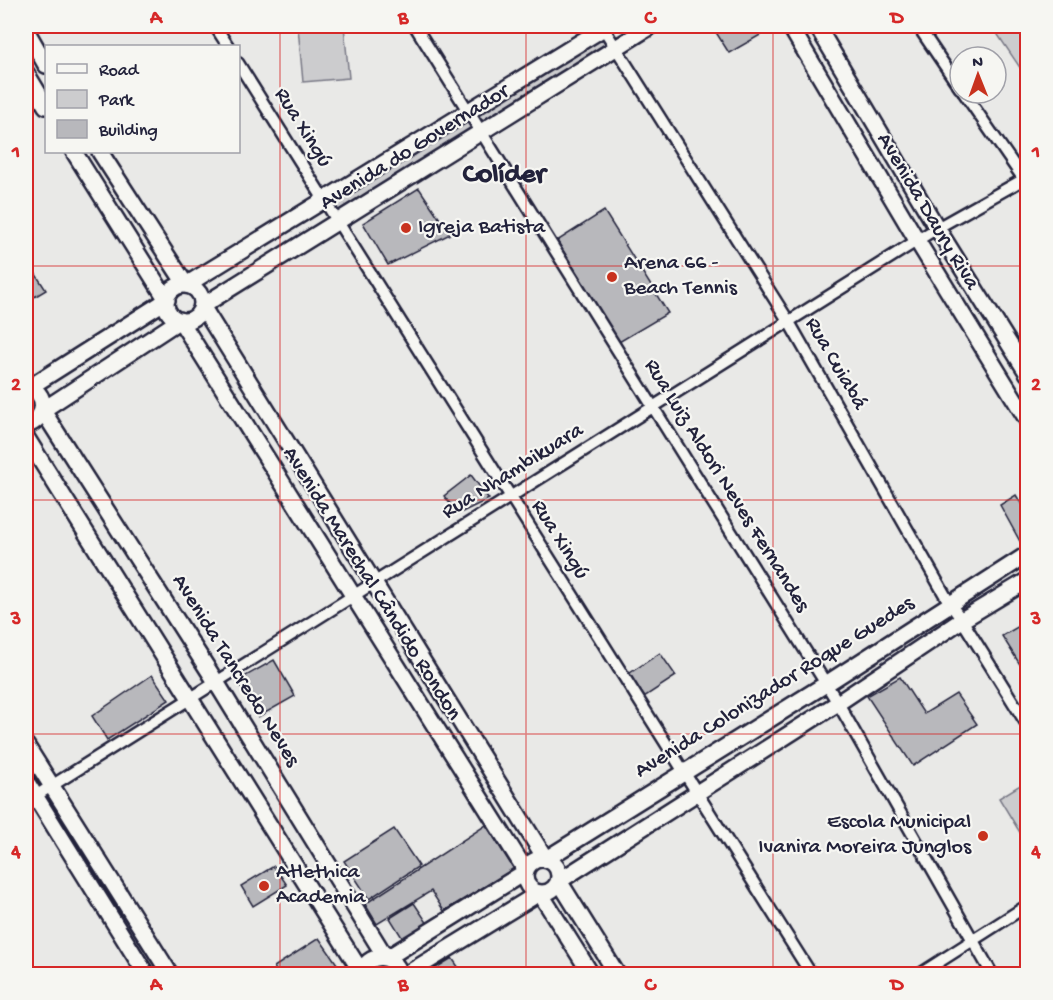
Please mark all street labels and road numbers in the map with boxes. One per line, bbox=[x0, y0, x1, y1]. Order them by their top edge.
street label: Avenida do Governador bbox=[316, 78, 516, 217]
street label: Rua Xingú bbox=[267, 83, 337, 173]
street label: Avenida Daury Riva bbox=[870, 129, 985, 296]
street label: Rua Cuiabá bbox=[798, 313, 872, 415]
street label: Rua Luiz Aldori Neves Fernandes bbox=[637, 355, 815, 618]
street label: Rua Nhambikuara bbox=[437, 418, 589, 526]
street label: Avenida Marechal Cândido Rondon bbox=[276, 442, 466, 726]
street label: Rua Xingú bbox=[524, 495, 594, 585]
street label: Avenida Tancredo Neves bbox=[165, 570, 305, 773]
street label: Avenida Colonizador Roque Guedes bbox=[631, 591, 920, 785]

